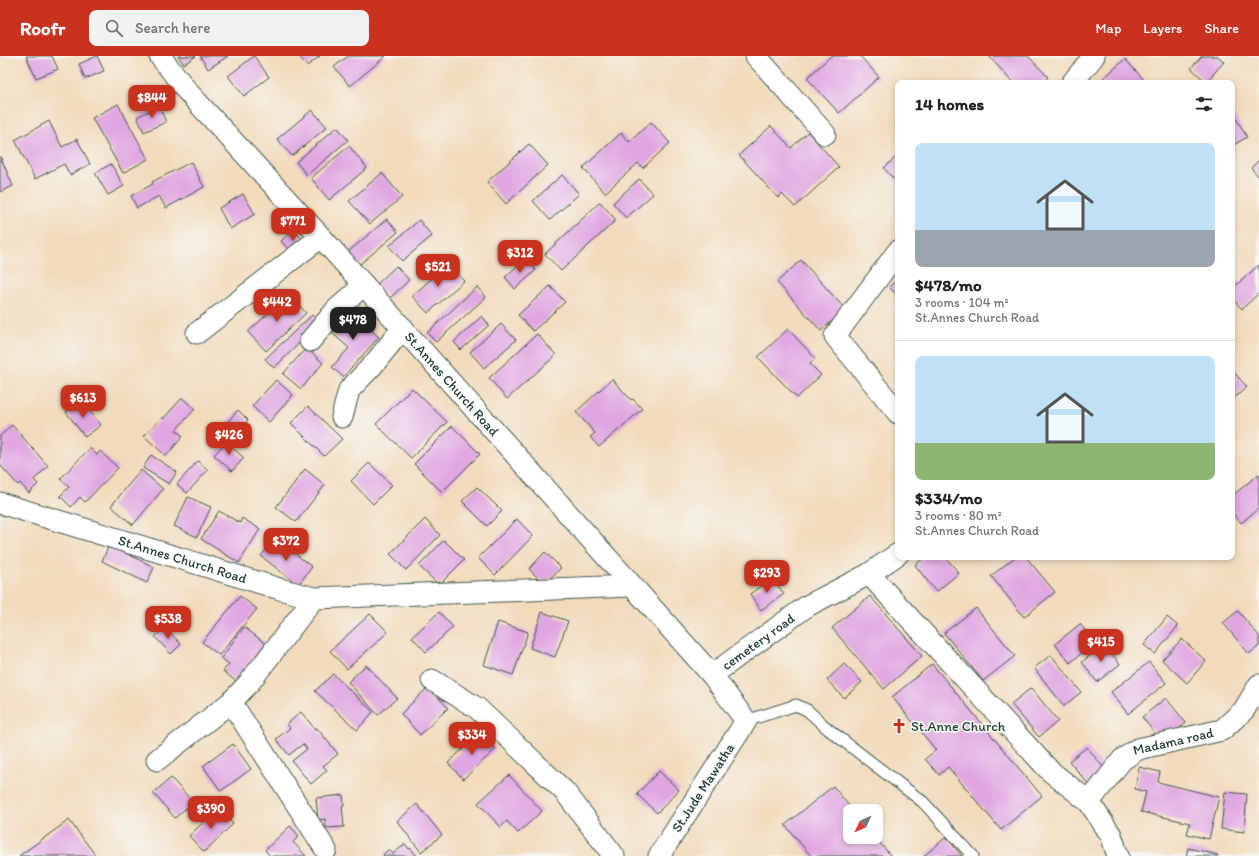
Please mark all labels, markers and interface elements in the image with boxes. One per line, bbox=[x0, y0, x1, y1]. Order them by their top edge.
search box bbox=[89, 10, 369, 46]
text: Roofr bbox=[20, 17, 65, 40]
icon: search bbox=[103, 17, 125, 39]
text: Search here bbox=[135, 19, 210, 37]
text: Map bbox=[1096, 20, 1121, 37]
text: Layers bbox=[1143, 20, 1182, 37]
text: Share bbox=[1204, 20, 1239, 37]
pin: $844 bbox=[128, 85, 176, 119]
text: $844 bbox=[137, 90, 167, 105]
icon: filters bbox=[1193, 93, 1215, 115]
text: 14 homes bbox=[915, 94, 984, 114]
icon: home bbox=[1029, 169, 1101, 241]
pin: $771 bbox=[269, 208, 317, 242]
text: $771 bbox=[280, 213, 306, 228]
pin: $312 bbox=[496, 240, 544, 274]
text: $312 bbox=[507, 245, 533, 260]
pin: $521 bbox=[414, 254, 462, 288]
text: $521 bbox=[425, 259, 451, 274]
text: $478/mo bbox=[915, 275, 982, 295]
pin: $442 bbox=[253, 289, 301, 323]
text: $442 bbox=[262, 294, 292, 309]
text: 3 rooms · 104 m² bbox=[915, 295, 1008, 310]
pin: $478 bbox=[329, 307, 377, 341]
text: St.Annes Church Road bbox=[915, 310, 1039, 325]
text: $478 bbox=[339, 312, 367, 327]
street label: St.Annes Church Road bbox=[401, 328, 503, 440]
icon: home bbox=[1029, 382, 1101, 454]
pin: $613 bbox=[59, 385, 107, 419]
text: $613 bbox=[70, 390, 96, 405]
pin: $426 bbox=[205, 422, 253, 456]
text: $426 bbox=[215, 427, 243, 442]
text: $334/mo bbox=[915, 488, 982, 508]
text: 3 rooms · 80 m² bbox=[915, 508, 1002, 523]
text: St.Annes Church Road bbox=[915, 523, 1039, 538]
pin: $372 bbox=[262, 528, 310, 562]
street label: St.Annes Church Road bbox=[116, 531, 249, 587]
text: $372 bbox=[273, 533, 299, 548]
pin: $293 bbox=[743, 560, 791, 594]
text: $293 bbox=[753, 565, 781, 580]
pin: $538 bbox=[144, 606, 192, 640]
street label: cemetery road bbox=[718, 609, 798, 674]
text: $538 bbox=[154, 611, 182, 626]
pin: $415 bbox=[1077, 629, 1125, 663]
text: $415 bbox=[1087, 634, 1115, 649]
church icon: St.Anne Church bbox=[890, 717, 908, 735]
place label: St.Anne Church bbox=[911, 718, 1006, 735]
pin: $334 bbox=[448, 722, 496, 756]
street label: Madama road bbox=[1131, 724, 1215, 758]
text: $334 bbox=[458, 727, 486, 742]
street label: St.Jude Mawatha bbox=[668, 740, 738, 836]
pin: $390 bbox=[187, 796, 235, 830]
text: $390 bbox=[197, 801, 225, 816]
north arrow bbox=[843, 804, 883, 844]
map controls bbox=[843, 804, 883, 844]

